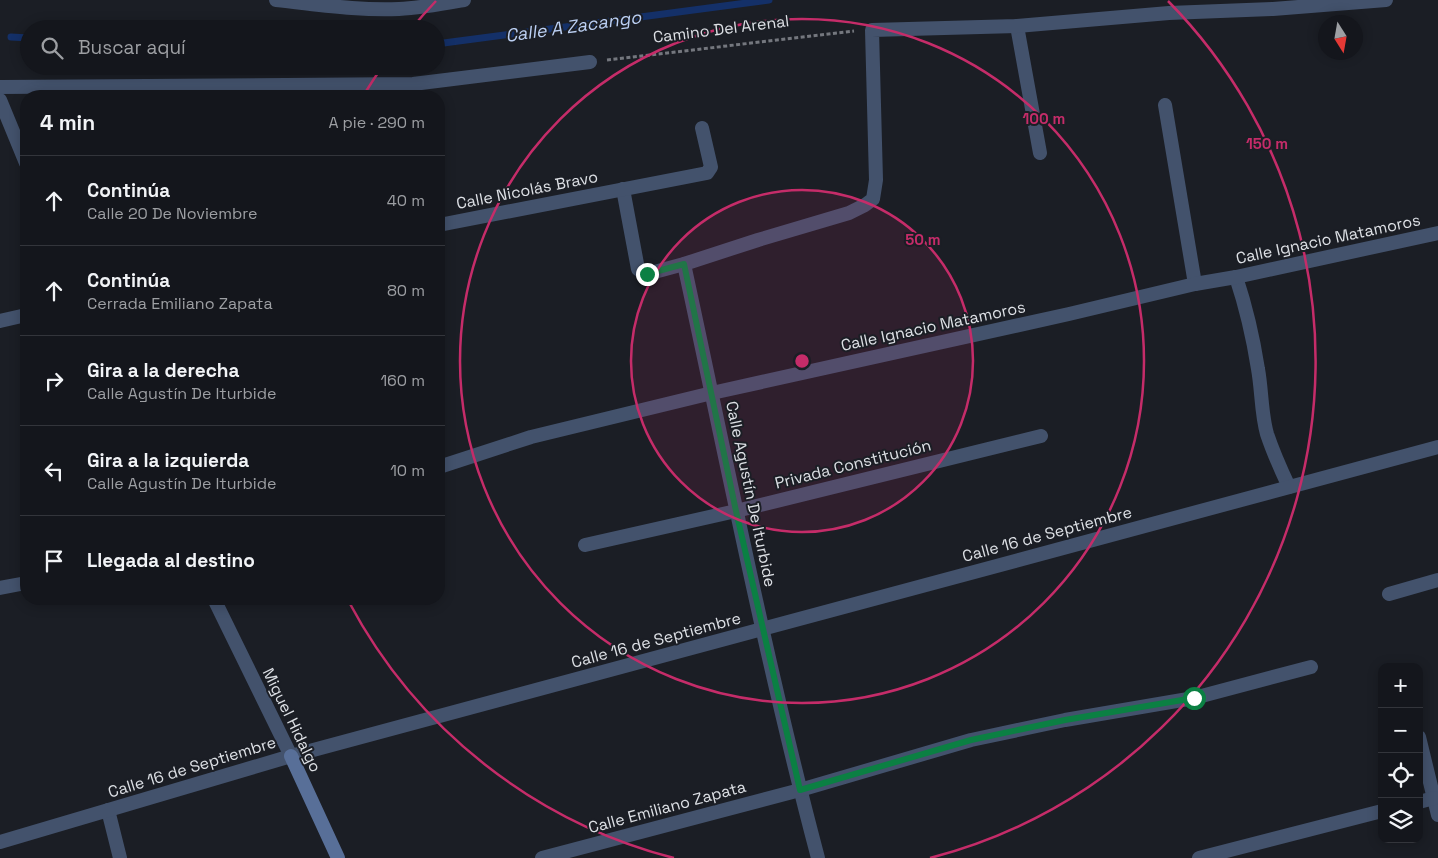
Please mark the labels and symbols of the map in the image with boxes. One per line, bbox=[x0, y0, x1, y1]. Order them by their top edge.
water label: Calle A Zacango bbox=[504, 5, 643, 47]
street label: Camino Del Arenal bbox=[652, 10, 790, 48]
north arrow bbox=[1318, 15, 1363, 60]
text: 100 m bbox=[1023, 109, 1065, 128]
text: 150 m bbox=[1246, 134, 1288, 153]
street label: Calle Nicolás Bravo bbox=[454, 166, 600, 214]
street label: Calle Ignacio Matamoros bbox=[1234, 209, 1422, 269]
text: 50 m bbox=[905, 230, 941, 249]
route end bbox=[636, 263, 659, 286]
street label: Calle Ignacio Matamoros bbox=[839, 296, 1027, 356]
centre of rings bbox=[793, 352, 811, 370]
street label: Calle Agustín De Iturbide bbox=[721, 399, 781, 589]
street label: Privada Constitución bbox=[773, 434, 933, 494]
street label: Calle 16 de Septiembre bbox=[960, 501, 1134, 567]
street label: Calle 16 de Septiembre bbox=[569, 607, 743, 673]
street label: Miguel Hidalgo bbox=[258, 664, 326, 776]
route start bbox=[1183, 687, 1206, 710]
street label: Calle 16 de Septiembre bbox=[105, 731, 279, 803]
street label: Calle Emiliano Zapata bbox=[586, 776, 748, 838]

